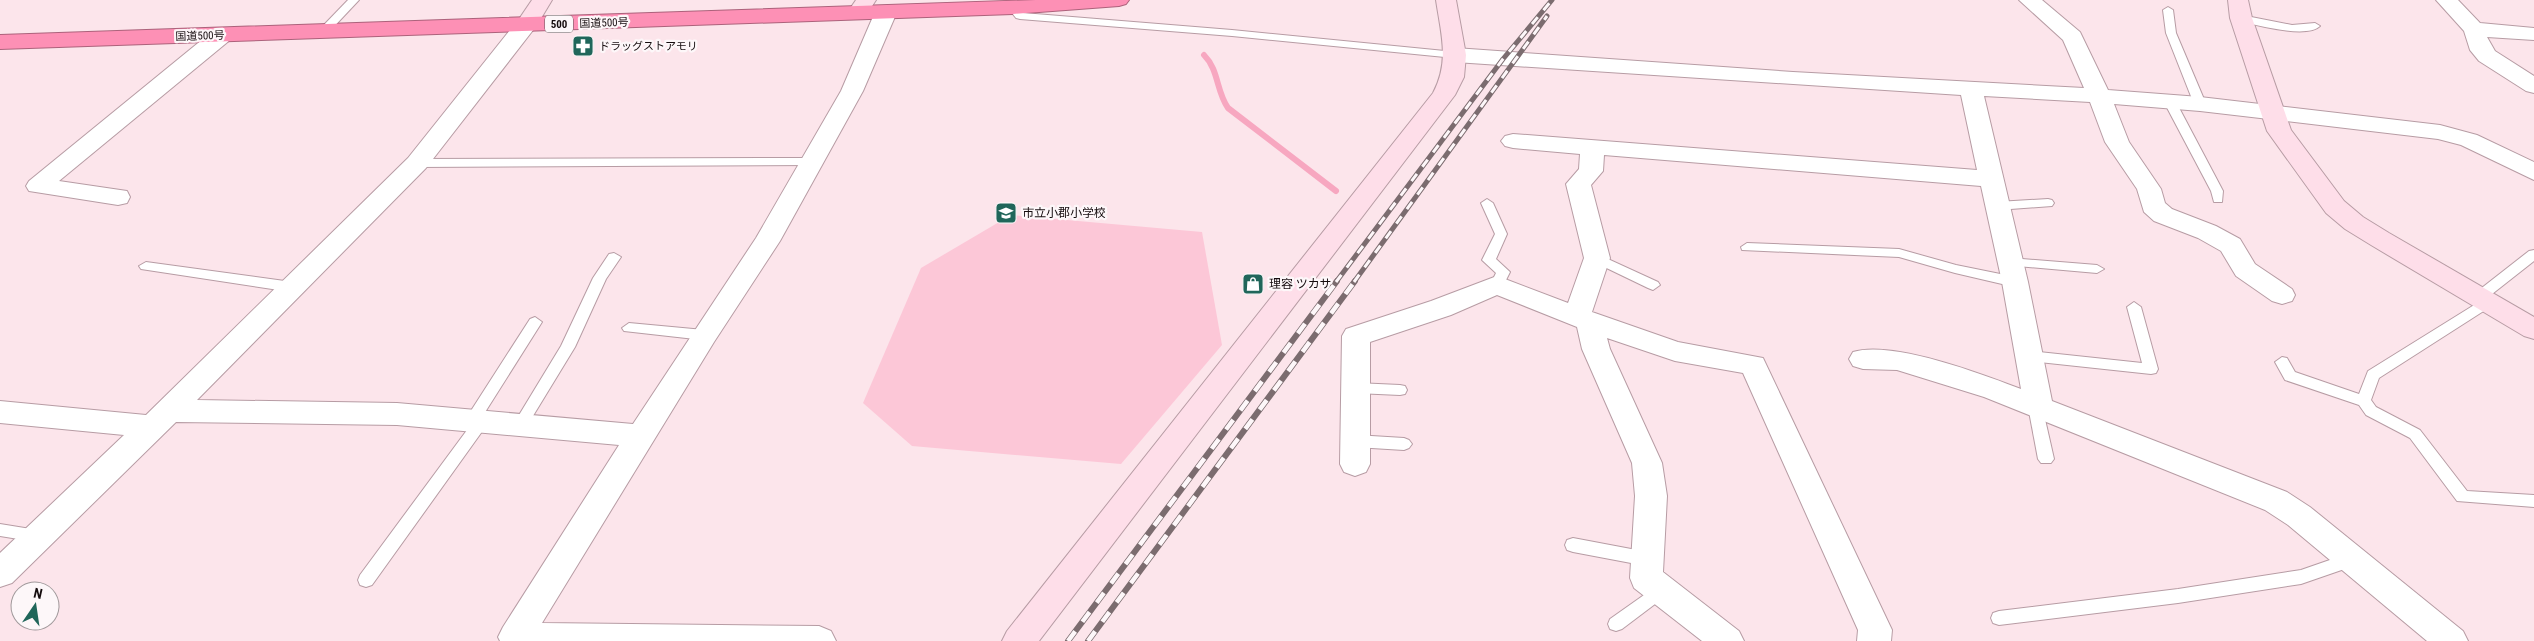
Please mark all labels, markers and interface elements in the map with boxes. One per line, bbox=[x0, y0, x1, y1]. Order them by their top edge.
road number: 500 bbox=[545, 15, 573, 32]
street label: 国道500号 bbox=[579, 16, 629, 30]
street label: 国道500号 bbox=[175, 29, 225, 43]
pharmacy icon: ドラッグストアモリ bbox=[571, 34, 595, 58]
place label: ドラッグストアモリ bbox=[599, 40, 698, 53]
school or university icon: 市立小郡小学校 bbox=[994, 201, 1018, 225]
place label: 市立小郡小学校 bbox=[1022, 206, 1106, 220]
shop icon: 理容 ツカサ bbox=[1241, 272, 1265, 296]
place label: 理容 ツカサ bbox=[1269, 277, 1332, 291]
north arrow bbox=[10, 581, 60, 631]
text: N bbox=[32, 585, 44, 602]

